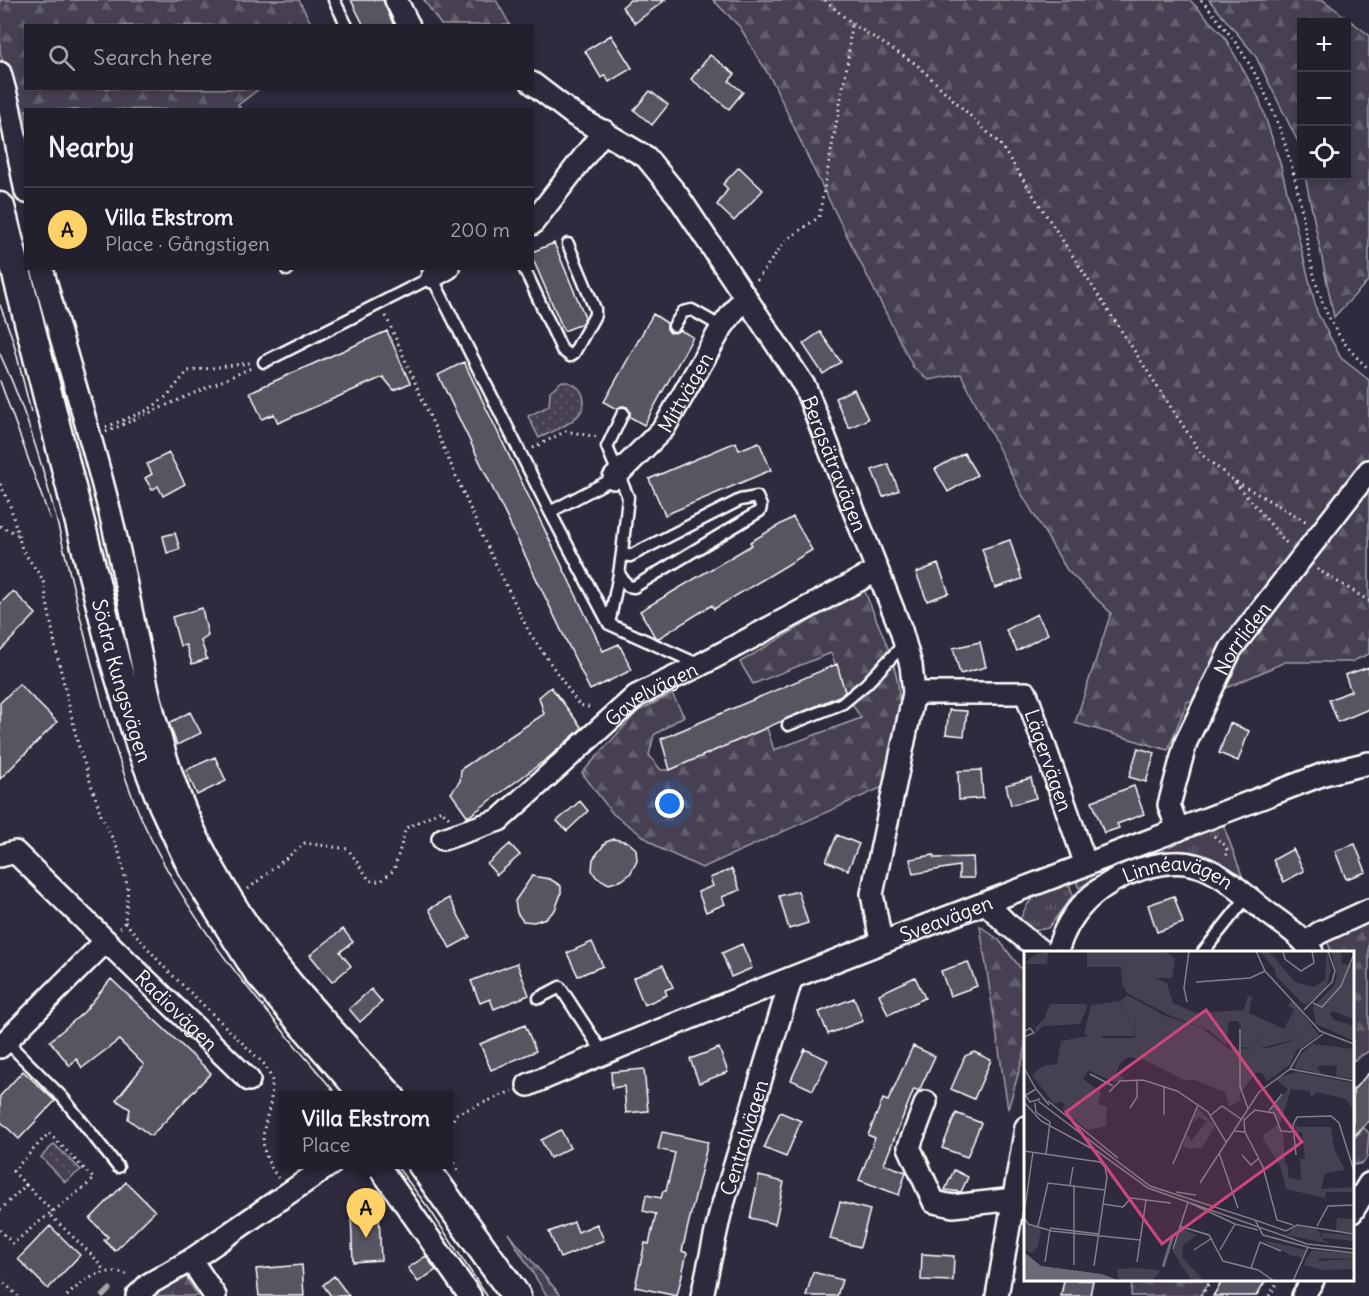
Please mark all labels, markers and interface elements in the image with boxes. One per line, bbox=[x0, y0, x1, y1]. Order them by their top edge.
map controls bbox=[1297, 18, 1351, 180]
button: + bbox=[1297, 18, 1351, 72]
search box bbox=[24, 24, 534, 90]
icon: search bbox=[45, 41, 78, 74]
text: Search here bbox=[93, 43, 212, 71]
button: − bbox=[1297, 72, 1351, 126]
button: locate bbox=[1297, 126, 1351, 180]
text: Nearby bbox=[48, 131, 134, 164]
text: Villa Ekstrom bbox=[105, 203, 233, 231]
text: A bbox=[61, 217, 74, 242]
text: 200 m bbox=[450, 217, 510, 242]
text: Place · Gångstigen bbox=[105, 231, 270, 256]
street label: Mittvägen bbox=[652, 348, 717, 437]
street label: Bergsätravägen bbox=[797, 392, 873, 535]
street label: Södra Kungsvägen bbox=[87, 596, 158, 766]
street label: Norrliden bbox=[1208, 596, 1276, 679]
street label: Gavelvägen bbox=[599, 656, 702, 731]
street label: Lägervägen bbox=[1020, 706, 1079, 815]
your location bbox=[655, 789, 684, 818]
street label: Linnéavägen bbox=[1118, 850, 1239, 894]
street label: Sveavägen bbox=[896, 889, 996, 947]
inset map bbox=[1024, 951, 1354, 1281]
street label: Radiovägen bbox=[130, 964, 224, 1056]
street label: Centralvägen bbox=[714, 1076, 773, 1198]
popup bbox=[279, 1091, 453, 1169]
text: Villa Ekstrom bbox=[302, 1104, 430, 1132]
text: Place bbox=[302, 1132, 350, 1157]
pin: A bbox=[346, 1188, 386, 1238]

